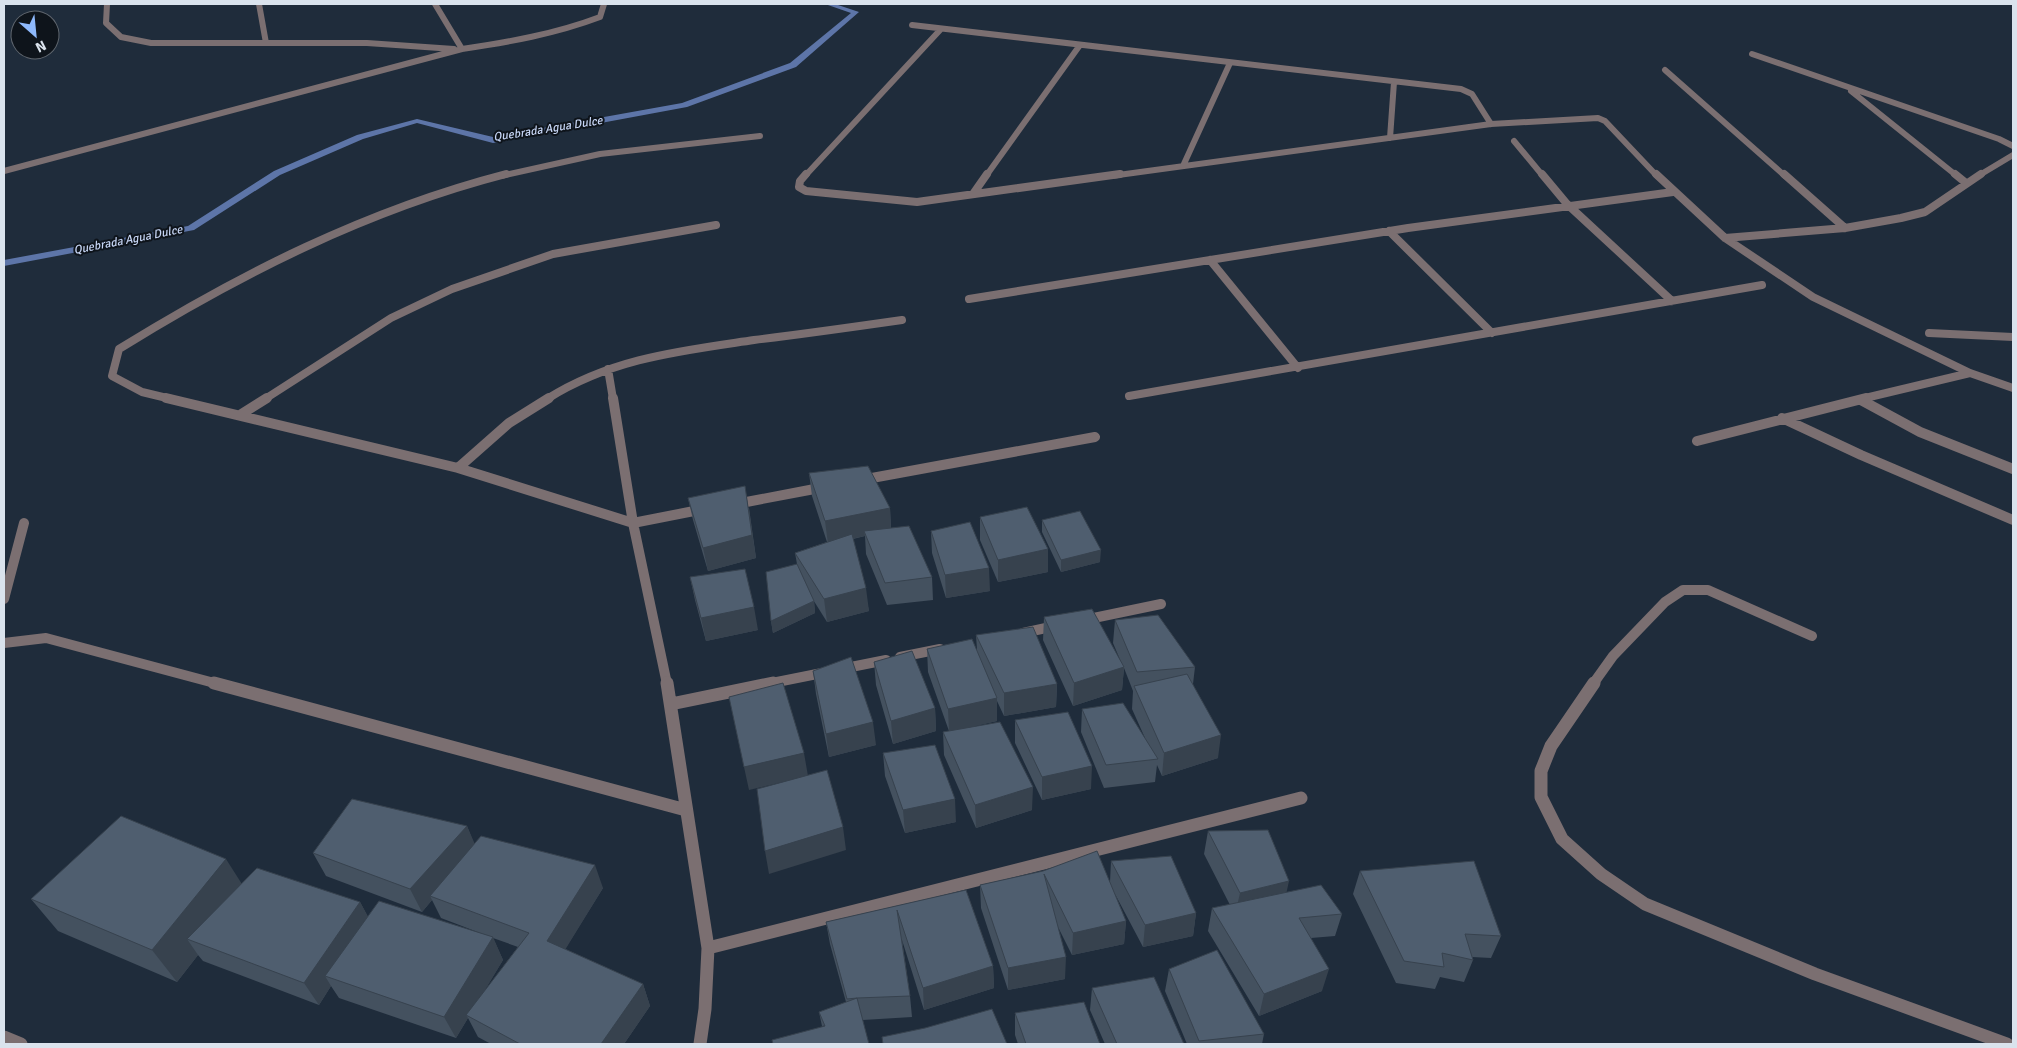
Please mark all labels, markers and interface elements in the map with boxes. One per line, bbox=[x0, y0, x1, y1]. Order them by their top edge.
north arrow bbox=[10, 10, 60, 60]
text: N bbox=[32, 36, 49, 56]
water label: Quebrada Agua Dulce bbox=[492, 113, 605, 145]
water label: Quebrada Agua Dulce bbox=[72, 222, 185, 258]

